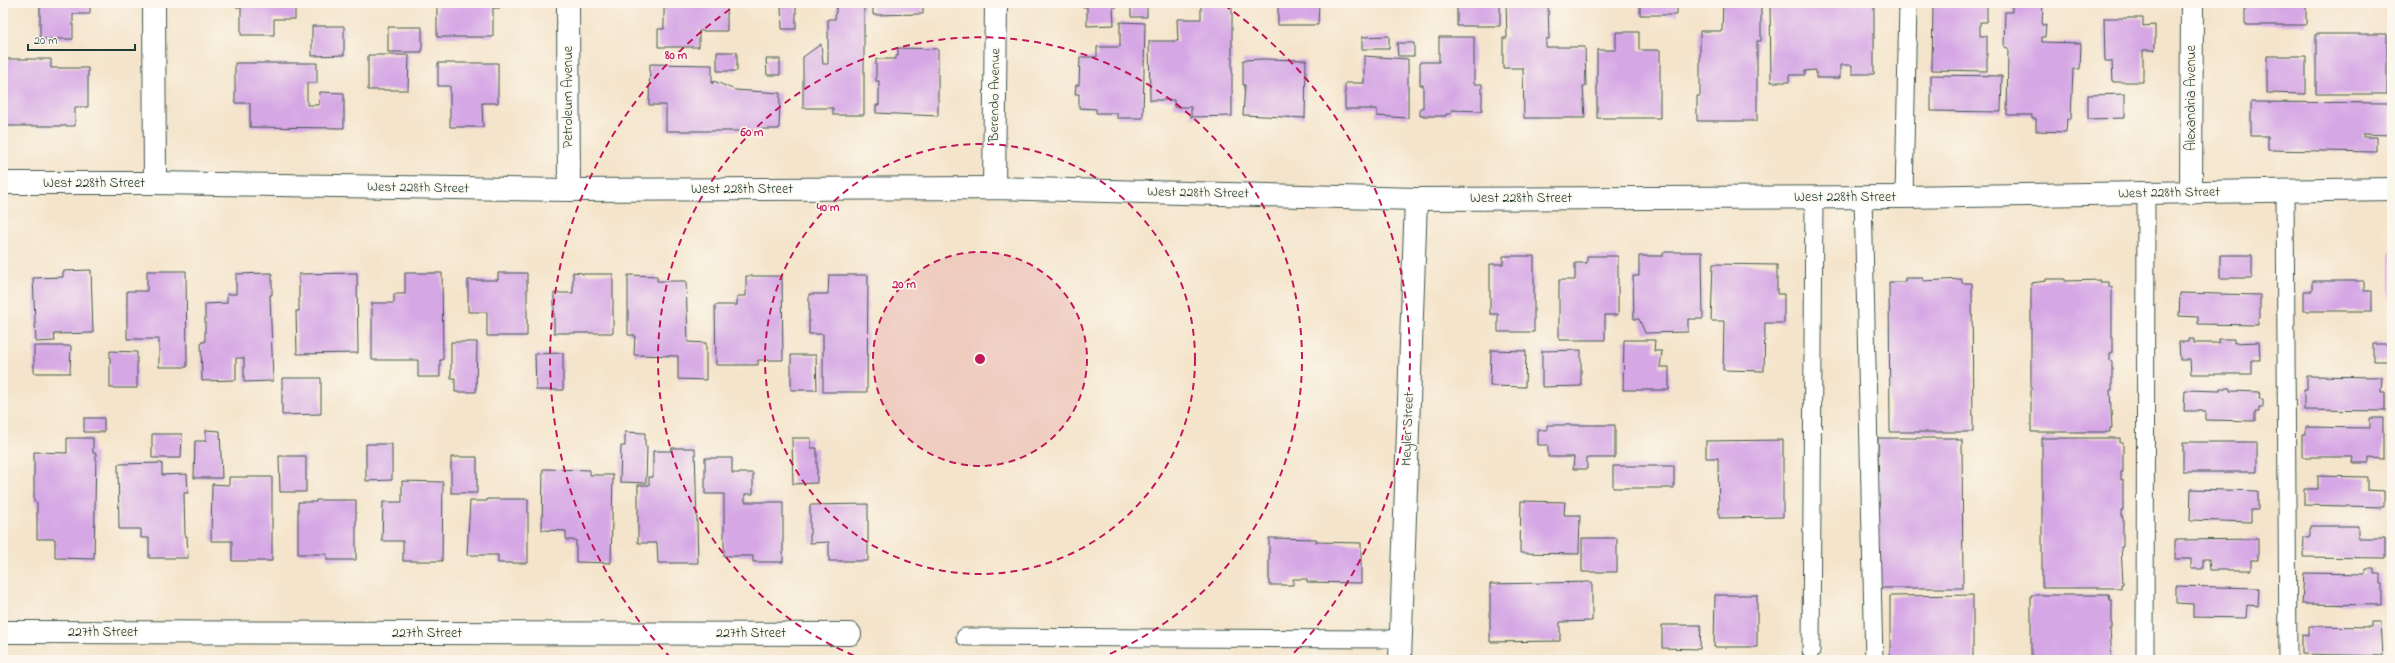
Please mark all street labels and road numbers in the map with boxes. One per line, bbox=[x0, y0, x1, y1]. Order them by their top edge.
street label: Alexandria Avenue bbox=[2181, 44, 2202, 151]
street label: Petroleum Avenue bbox=[558, 45, 579, 148]
street label: Berendo Avenue bbox=[984, 47, 1006, 143]
street label: West 228th Street bbox=[43, 173, 145, 194]
street label: West 228th Street bbox=[367, 177, 469, 199]
street label: West 228th Street bbox=[691, 179, 793, 200]
street label: West 228th Street bbox=[1147, 182, 1249, 204]
street label: West 228th Street bbox=[2118, 182, 2220, 204]
street label: West 228th Street bbox=[1794, 187, 1896, 208]
street label: West 228th Street bbox=[1470, 188, 1572, 209]
street label: Meyler Street bbox=[1396, 391, 1421, 467]
street label: 227th Street bbox=[68, 622, 138, 643]
street label: 227th Street bbox=[392, 623, 462, 644]
street label: 227th Street bbox=[716, 623, 786, 644]

